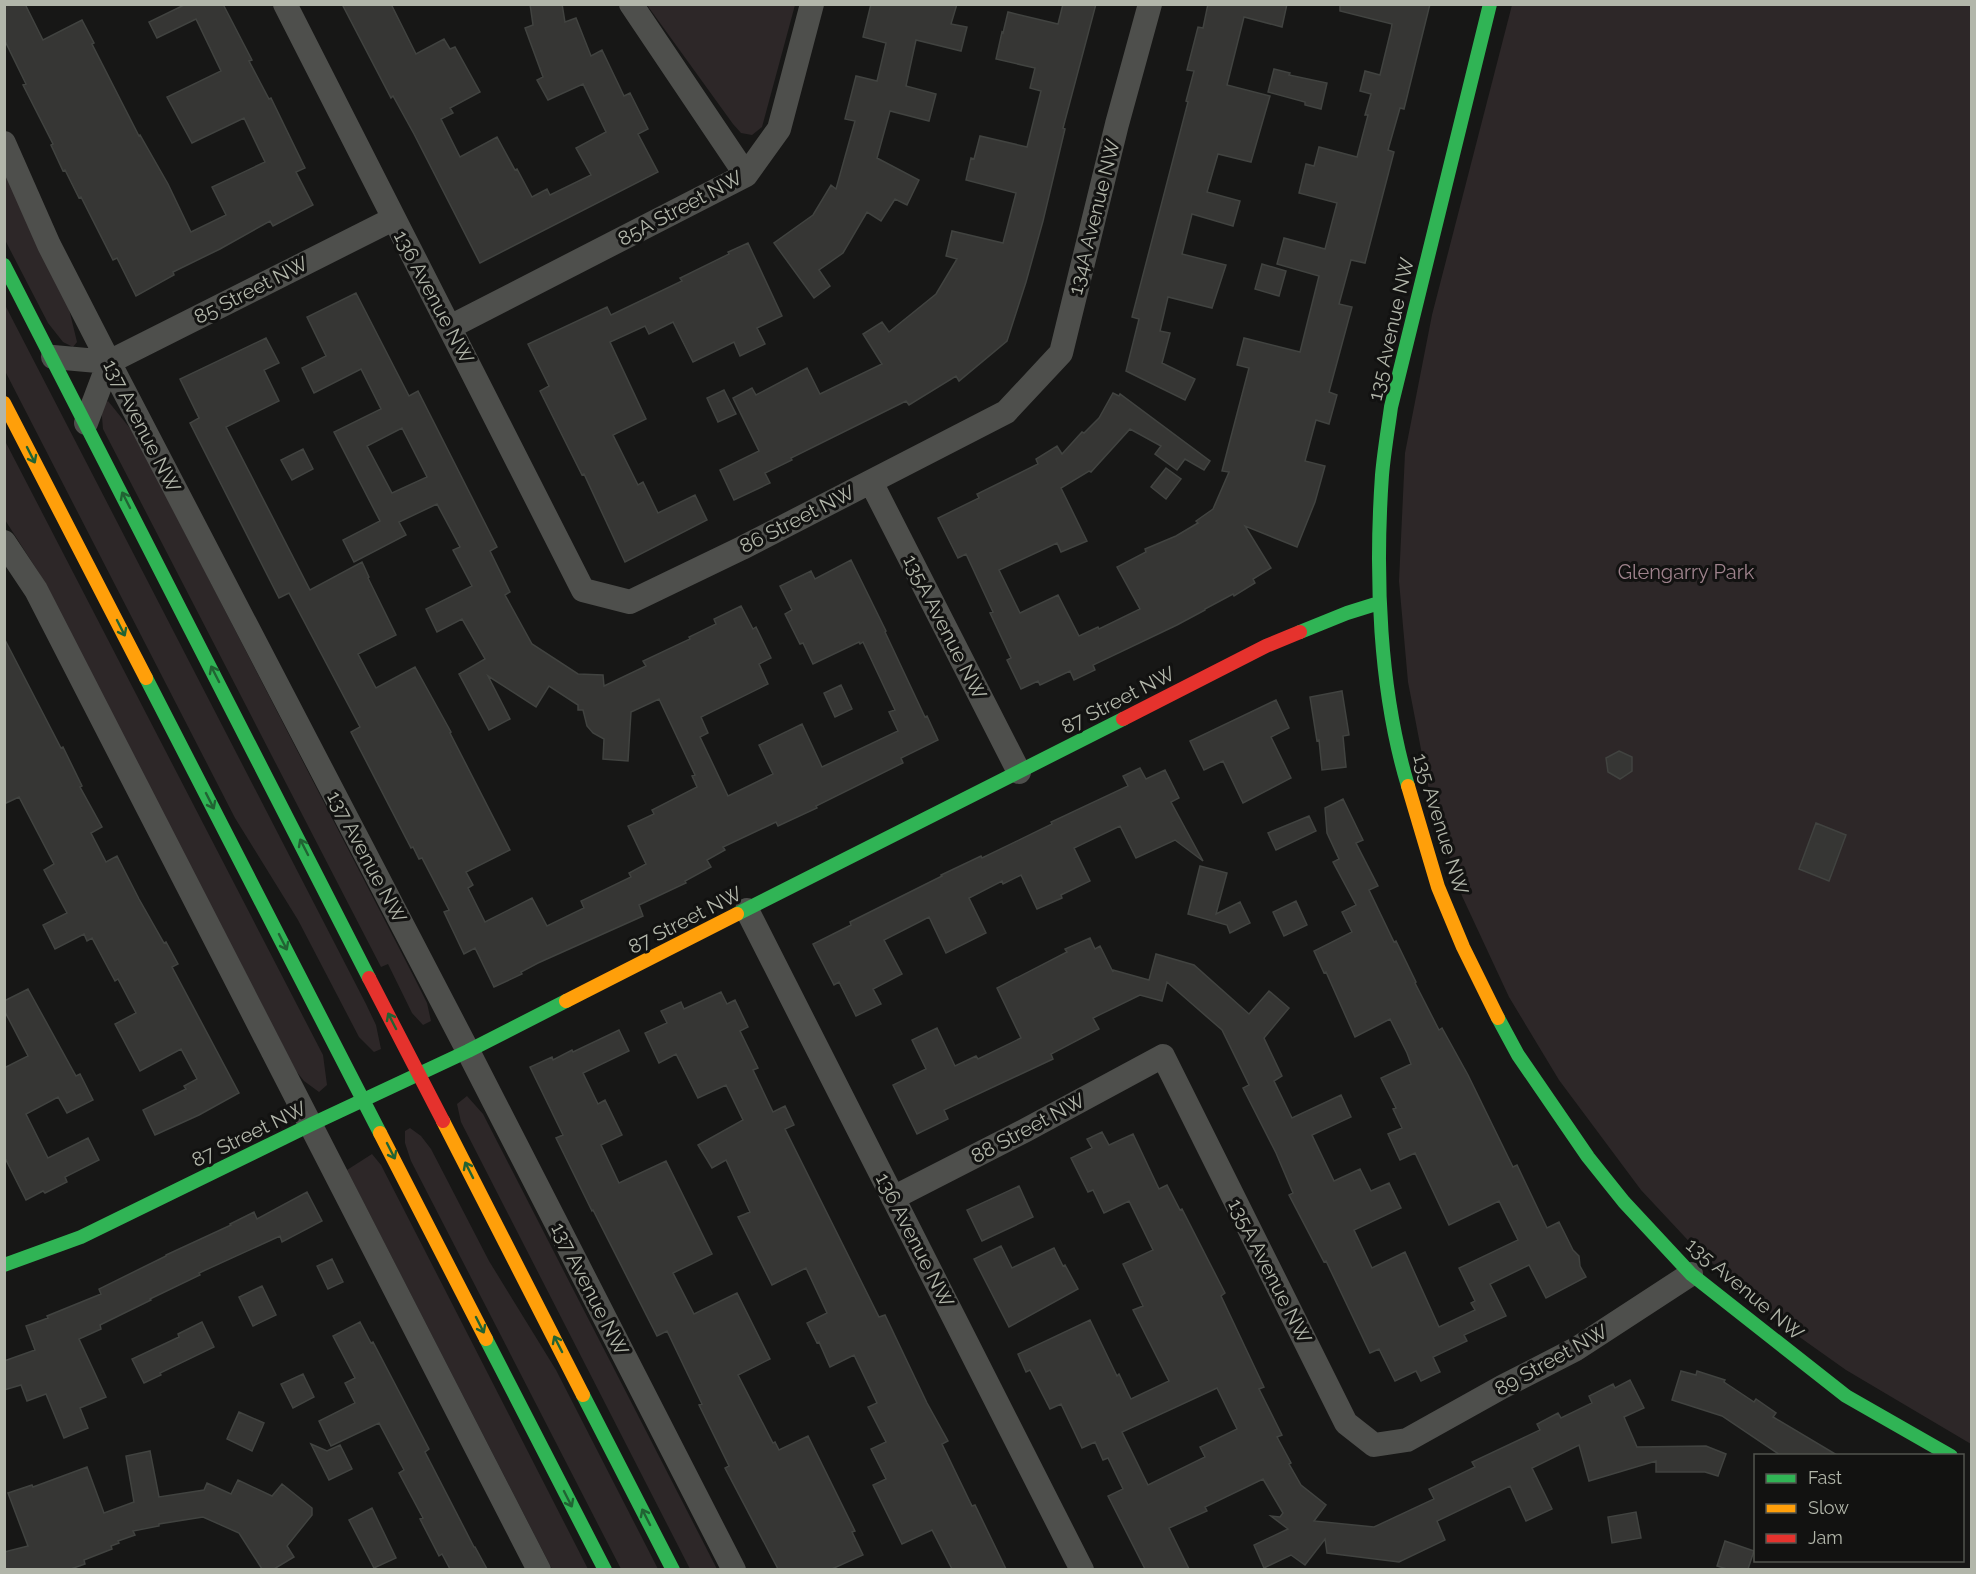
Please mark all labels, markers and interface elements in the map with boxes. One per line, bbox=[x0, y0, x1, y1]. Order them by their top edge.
street label: 134A Avenue NW bbox=[1063, 137, 1125, 297]
street label: 85A Street NW bbox=[614, 165, 746, 251]
street label: 136 Avenue NW bbox=[389, 226, 479, 368]
street label: 85 Street NW bbox=[190, 251, 312, 329]
street label: 135 Avenue NW bbox=[1363, 255, 1419, 403]
street label: 137 Avenue NW bbox=[98, 356, 186, 497]
one-way arrow bbox=[26, 446, 38, 464]
street label: 86 Street NW bbox=[735, 480, 859, 558]
one-way arrow bbox=[120, 492, 131, 510]
street label: 135A Avenue NW bbox=[898, 551, 992, 703]
park label: Glengarry Park bbox=[1618, 560, 1755, 584]
one-way arrow bbox=[116, 619, 127, 637]
street label: 87 Street NW bbox=[1057, 661, 1179, 739]
one-way arrow bbox=[209, 665, 220, 683]
street label: 135 Avenue NW bbox=[1408, 751, 1474, 898]
street label: 137 Avenue NW bbox=[322, 787, 412, 927]
one-way arrow bbox=[205, 792, 217, 810]
one-way arrow bbox=[297, 839, 309, 857]
street label: 87 Street NW bbox=[624, 881, 746, 959]
one-way arrow bbox=[278, 932, 289, 950]
one-way arrow bbox=[386, 1012, 398, 1030]
street label: 88 Street NW bbox=[967, 1088, 1089, 1168]
street label: 87 Street NW bbox=[188, 1096, 310, 1172]
one-way arrow bbox=[386, 1142, 397, 1160]
one-way arrow bbox=[462, 1162, 474, 1180]
street label: 136 Avenue NW bbox=[871, 1169, 959, 1311]
street label: 135A Avenue NW bbox=[1223, 1195, 1317, 1347]
street label: 137 Avenue NW bbox=[546, 1219, 634, 1360]
street label: 135 Avenue NW bbox=[1681, 1233, 1809, 1345]
one-way arrow bbox=[474, 1316, 486, 1334]
street label: 89 Street NW bbox=[1490, 1319, 1612, 1401]
one-way arrow bbox=[551, 1335, 563, 1353]
legend bbox=[1754, 1454, 1964, 1562]
text: Fast bbox=[1808, 1467, 1842, 1488]
one-way arrow bbox=[563, 1489, 575, 1507]
text: Slow bbox=[1808, 1497, 1849, 1518]
one-way arrow bbox=[640, 1509, 652, 1527]
text: Jam bbox=[1808, 1527, 1843, 1548]

